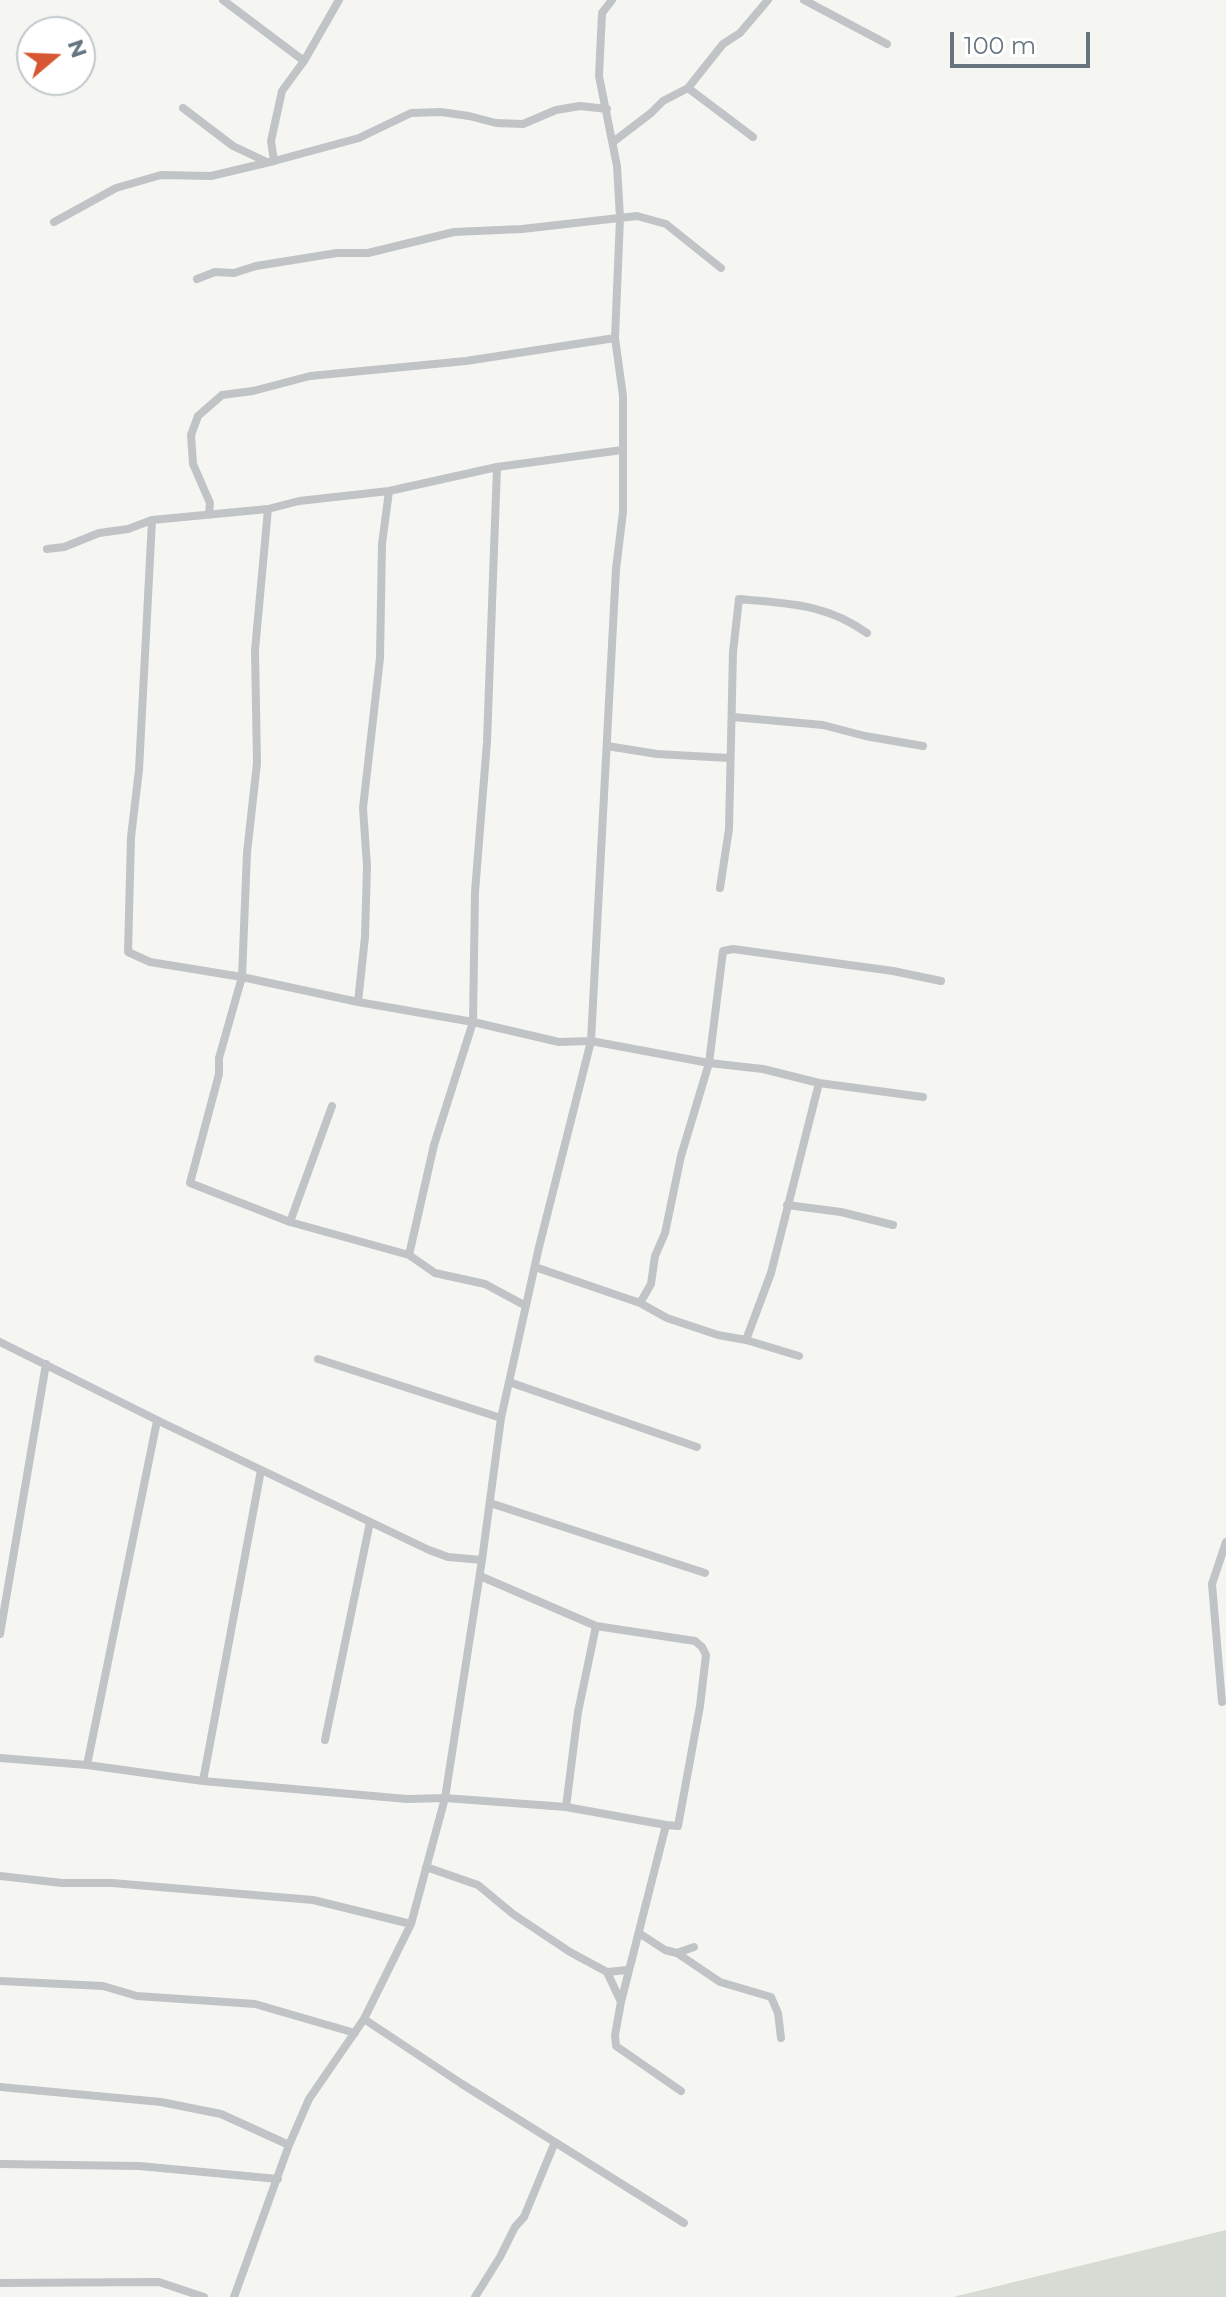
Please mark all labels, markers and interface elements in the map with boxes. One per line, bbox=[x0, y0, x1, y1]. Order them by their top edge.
north arrow bbox=[16, 16, 96, 96]
scale bar bbox=[954, 16, 1094, 66]
text: 100 m bbox=[964, 31, 1036, 60]
text: N bbox=[62, 36, 93, 61]

